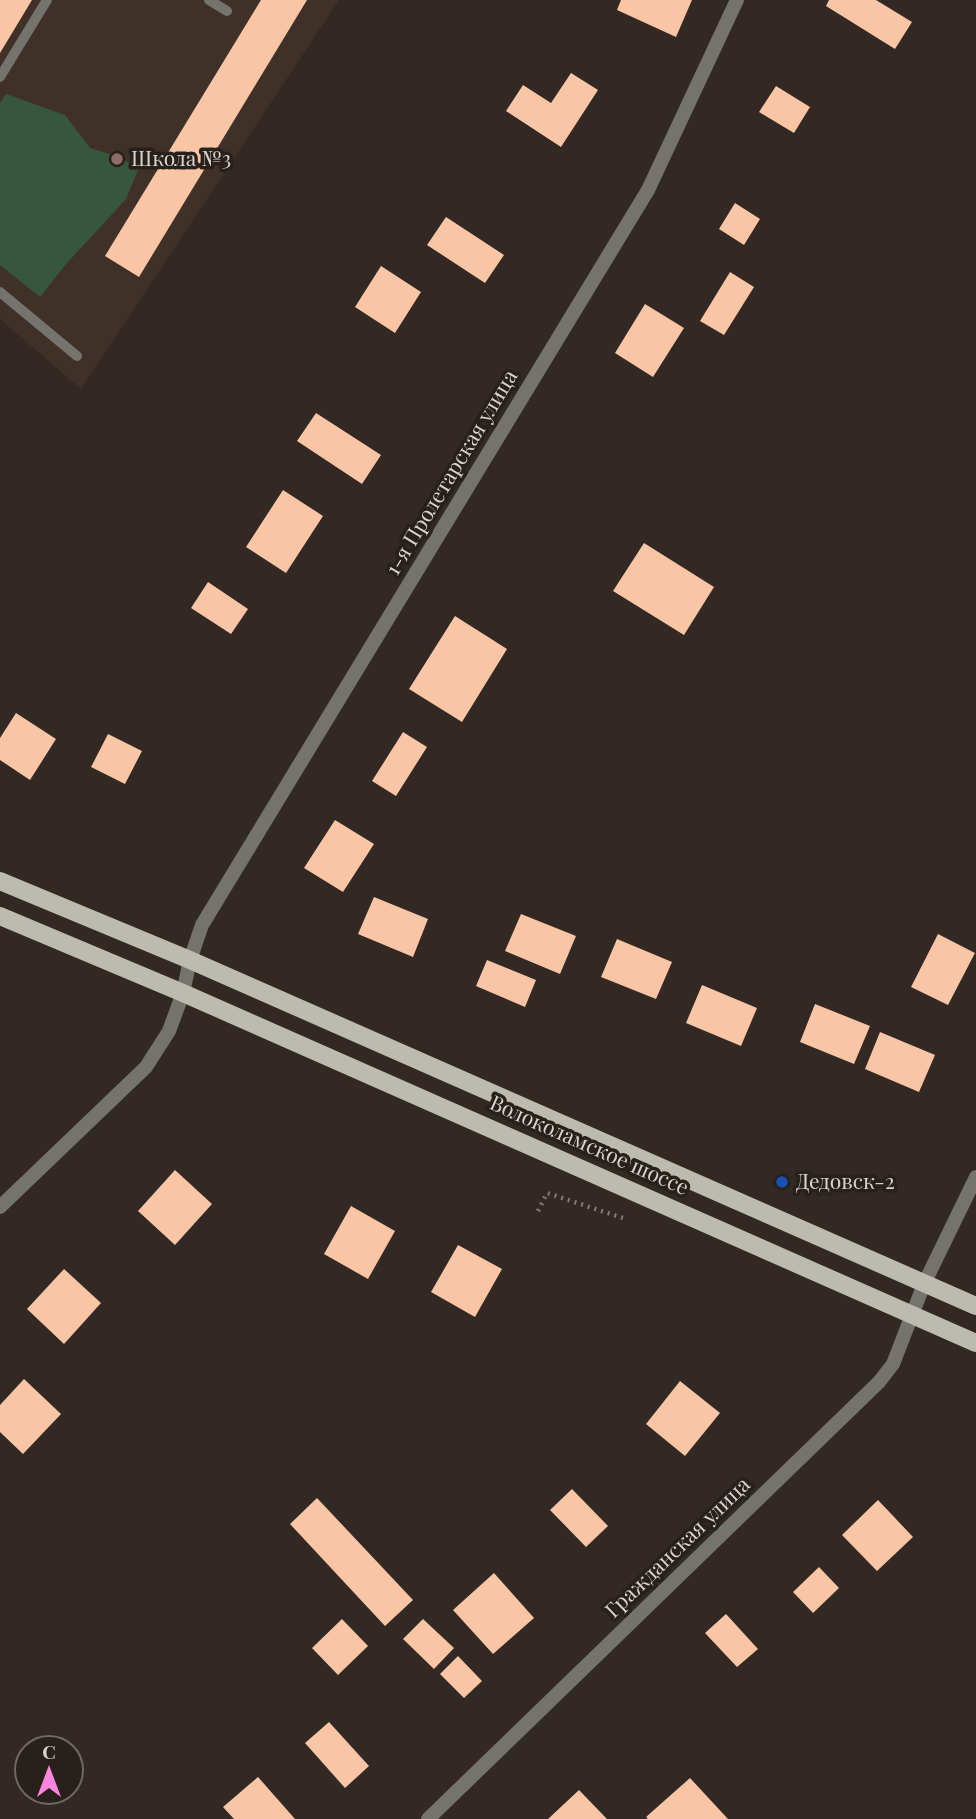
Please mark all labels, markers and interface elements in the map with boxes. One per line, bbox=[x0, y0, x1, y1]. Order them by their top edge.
place label: Школа №3 bbox=[131, 146, 231, 172]
marker: Школа №3 bbox=[109, 151, 125, 167]
street label: 1-я Пролетарская улица bbox=[381, 366, 523, 580]
street label: Волоколамское шоссе bbox=[486, 1091, 692, 1201]
place label: Дедовск-2 bbox=[796, 1169, 895, 1195]
marker: Дедовск-2 bbox=[774, 1174, 790, 1190]
street label: Гражданская улица bbox=[600, 1472, 756, 1624]
north arrow bbox=[14, 1735, 84, 1805]
text: С bbox=[42, 1738, 56, 1764]

